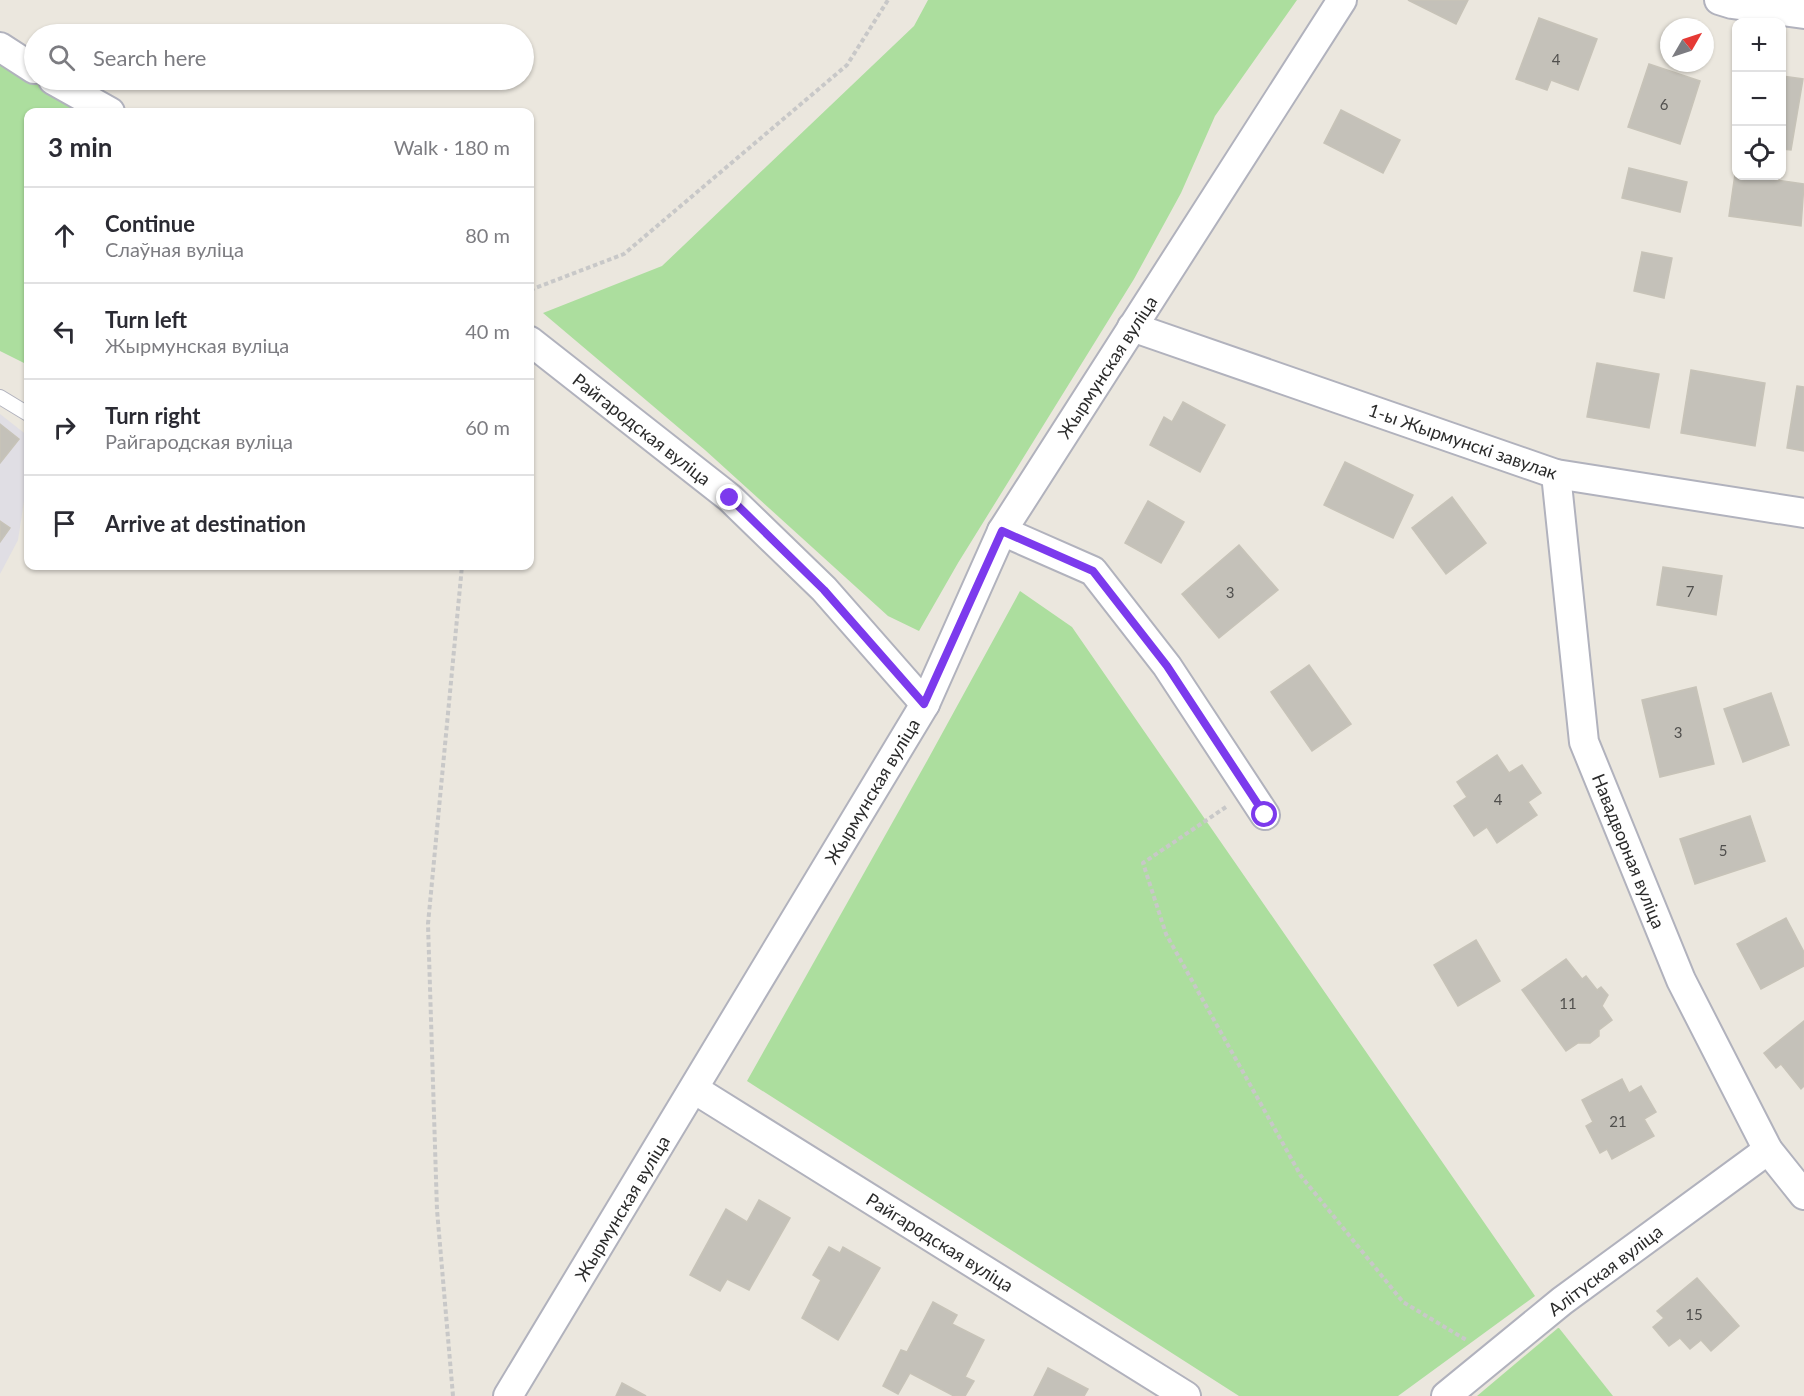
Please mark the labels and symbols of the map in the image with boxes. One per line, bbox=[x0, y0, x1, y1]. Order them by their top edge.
north arrow bbox=[1660, 18, 1714, 72]
house number: 4 bbox=[1552, 50, 1561, 68]
house number: 6 bbox=[1660, 95, 1669, 113]
street label: Жырмунская вуліца bbox=[1053, 291, 1161, 443]
street label: Райгародская вуліца bbox=[569, 368, 715, 490]
street label: 1-ы Жырмунскі завулак bbox=[1366, 398, 1561, 484]
route end bbox=[716, 484, 742, 510]
house number: 7 bbox=[1686, 582, 1695, 600]
house number: 3 bbox=[1226, 583, 1234, 601]
street label: Жырмунская вуліца bbox=[820, 714, 924, 868]
house number: 3 bbox=[1674, 723, 1682, 741]
street label: Навадворная вуліца bbox=[1588, 770, 1670, 932]
house number: 4 bbox=[1494, 790, 1503, 808]
route start bbox=[1251, 801, 1277, 827]
house number: 5 bbox=[1719, 841, 1727, 859]
house number: 11 bbox=[1559, 994, 1577, 1012]
house number: 21 bbox=[1609, 1112, 1627, 1130]
street label: Жырмунская вуліца bbox=[570, 1131, 674, 1285]
street label: Райгародская вуліца bbox=[862, 1188, 1018, 1296]
street label: Алітуская вуліца bbox=[1543, 1220, 1667, 1320]
house number: 15 bbox=[1685, 1305, 1703, 1323]

